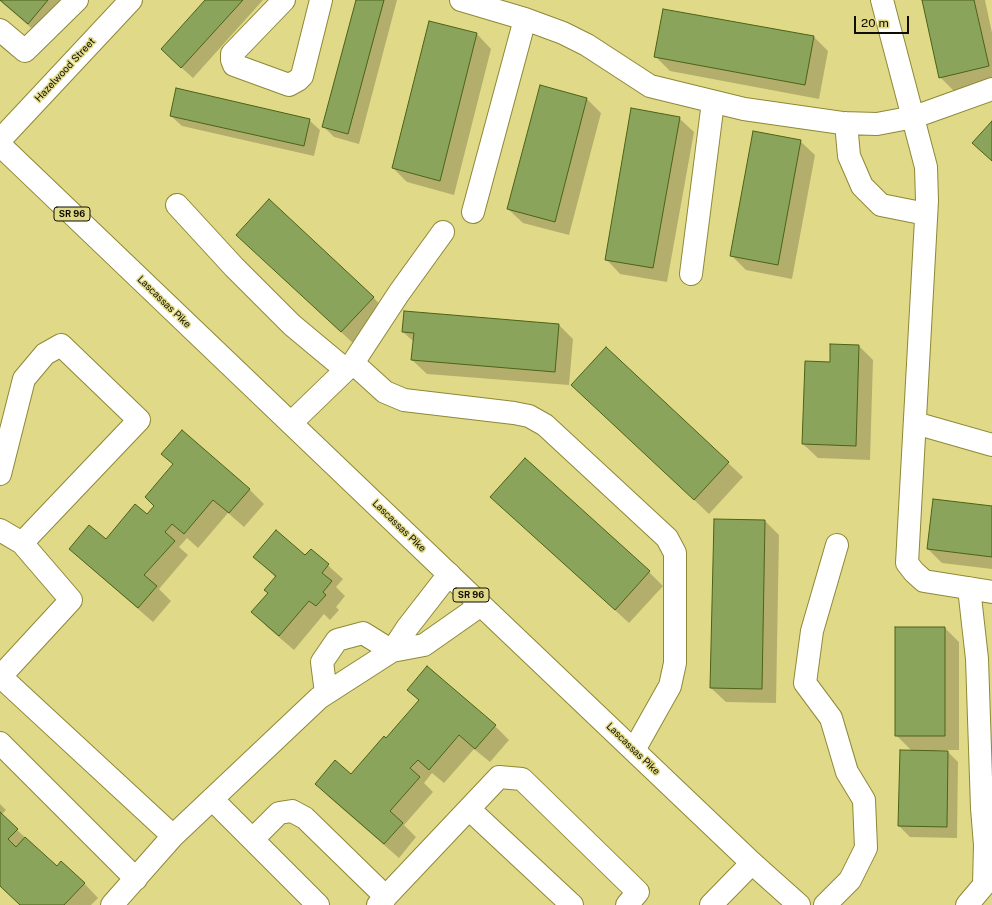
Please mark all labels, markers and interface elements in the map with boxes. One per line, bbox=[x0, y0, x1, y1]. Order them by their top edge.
scale bar bbox=[856, 8, 911, 34]
text: 20 m bbox=[861, 16, 889, 30]
street label: Hazelwood Street bbox=[32, 36, 98, 104]
road number: SR 96 bbox=[54, 207, 90, 221]
street label: Lascassas Pike bbox=[135, 273, 193, 331]
street label: Lascassas Pike bbox=[370, 497, 428, 555]
road number: SR 96 bbox=[453, 588, 489, 602]
street label: Lascassas Pike bbox=[604, 720, 662, 778]

